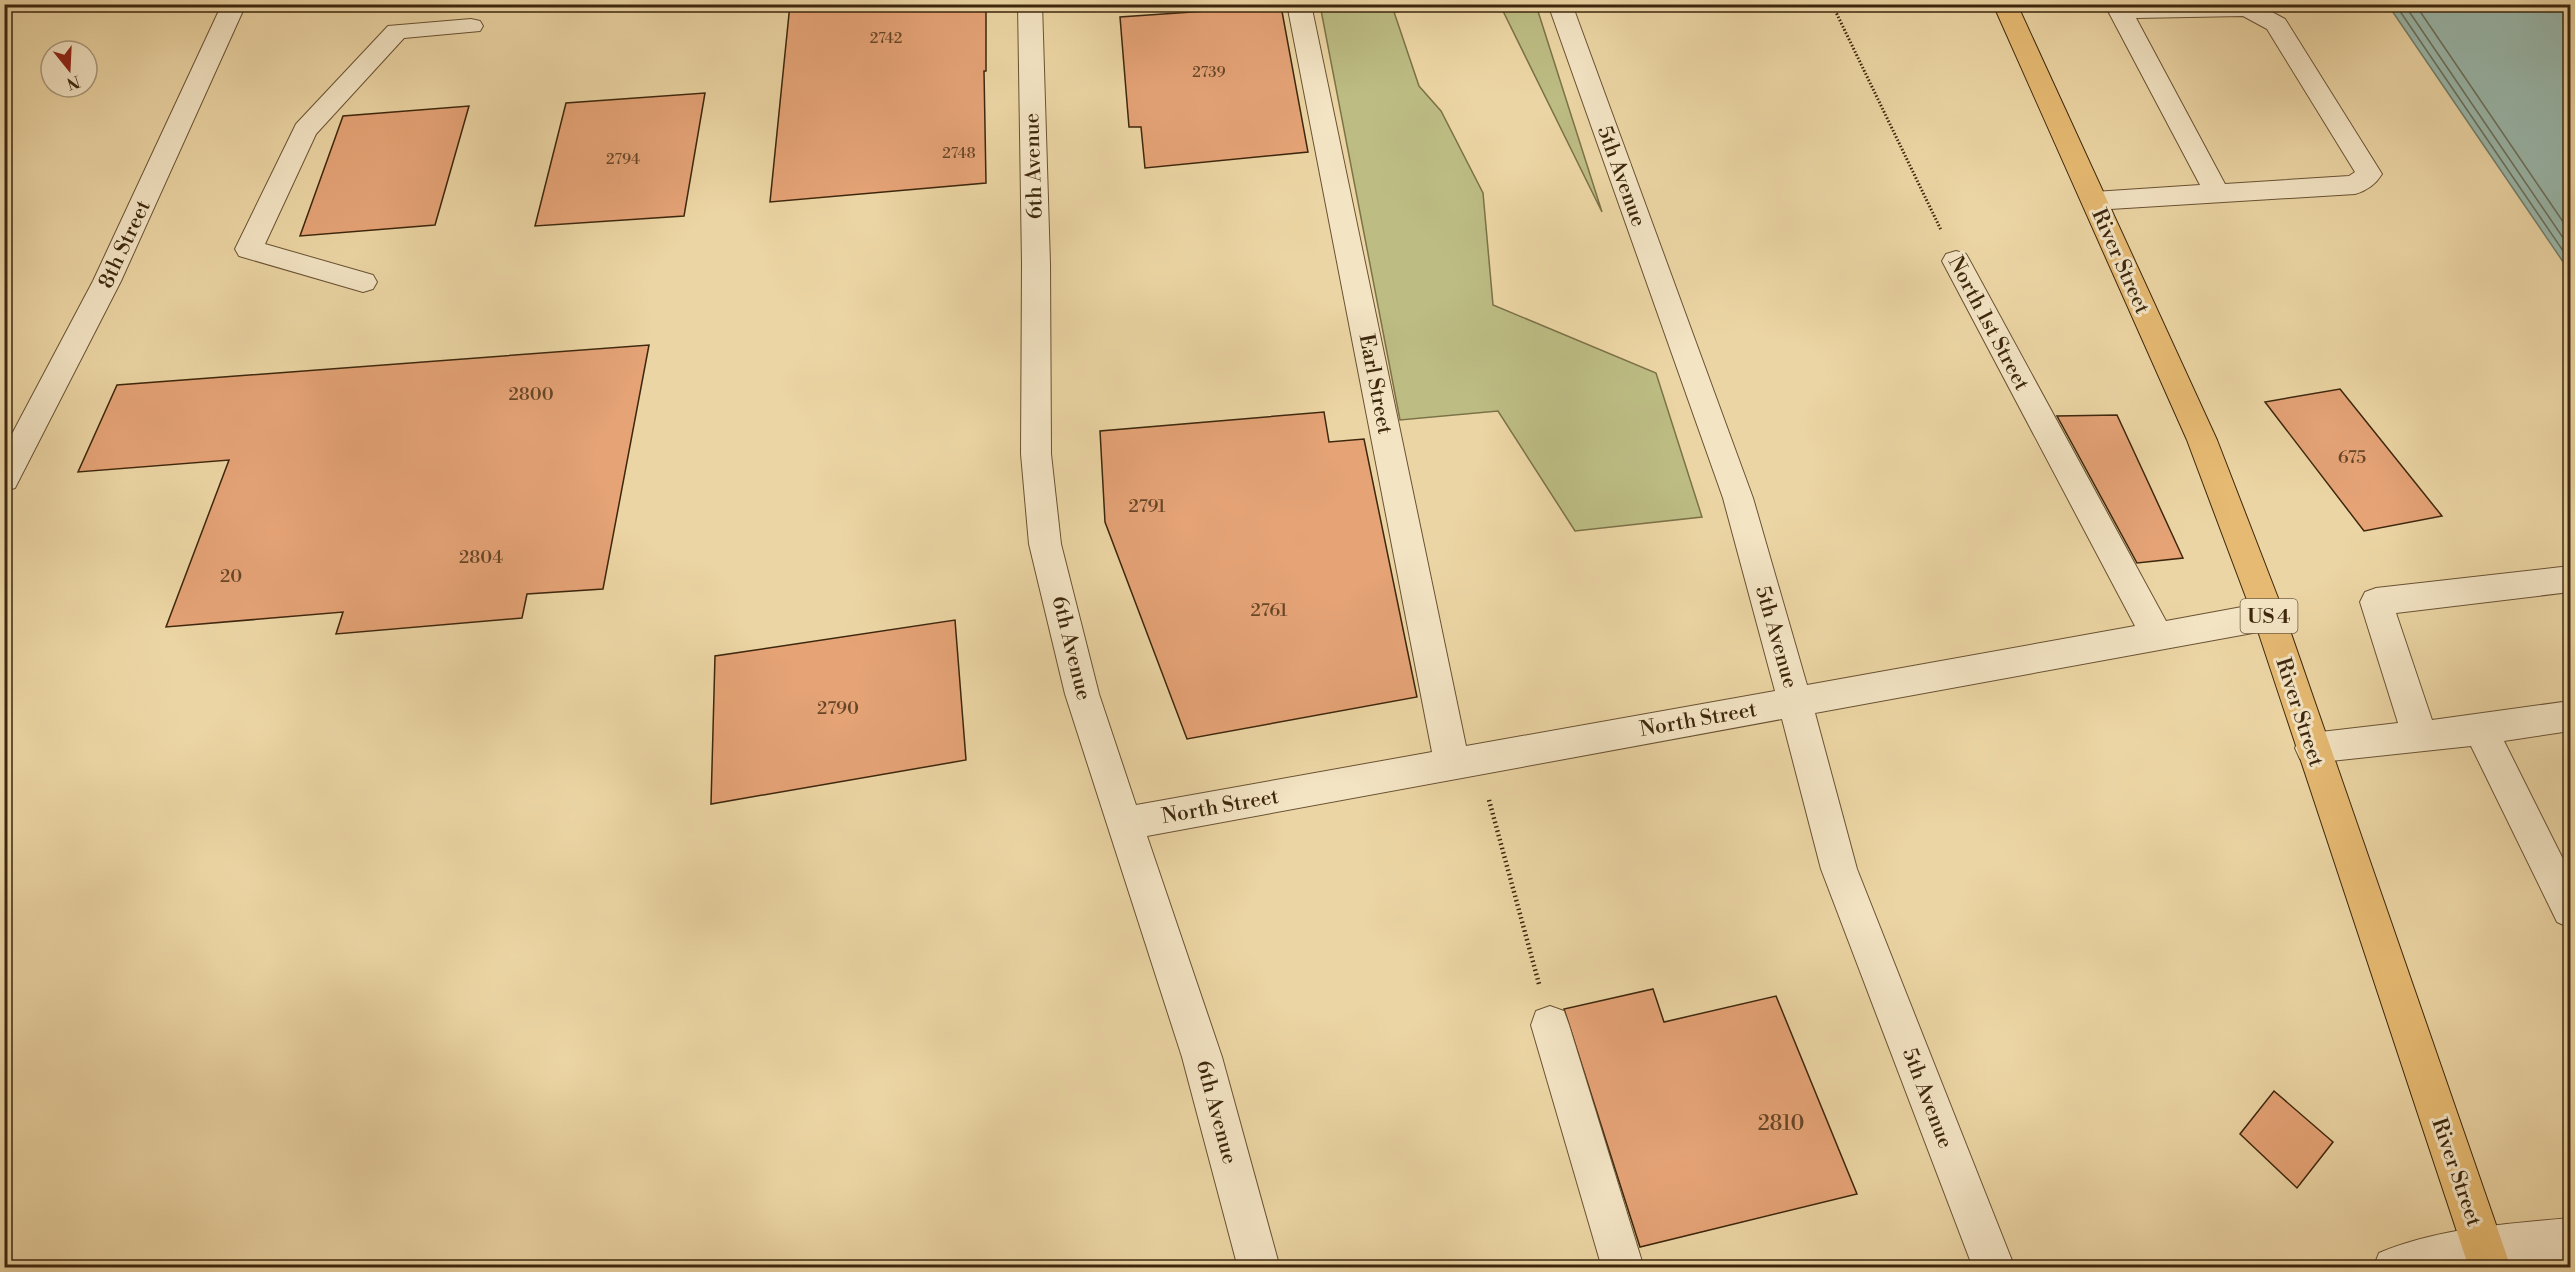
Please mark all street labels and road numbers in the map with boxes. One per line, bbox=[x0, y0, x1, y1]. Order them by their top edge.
street label: 6th Avenue bbox=[1019, 112, 1049, 220]
street label: 5th Avenue bbox=[1591, 122, 1651, 230]
street label: 8th Street bbox=[93, 196, 157, 293]
street label: River Street bbox=[2085, 205, 2155, 319]
street label: North 1st Street bbox=[1942, 252, 2035, 396]
street label: Earl Street bbox=[1353, 332, 1398, 437]
street label: 5th Avenue bbox=[1749, 583, 1803, 691]
street label: 6th Avenue bbox=[1046, 593, 1097, 703]
road number: US 4 bbox=[2240, 599, 2298, 633]
street label: River Street bbox=[2269, 655, 2329, 770]
street label: North Street bbox=[1638, 697, 1759, 743]
street label: North Street bbox=[1160, 784, 1281, 830]
street label: 5th Avenue bbox=[1896, 1045, 1958, 1152]
street label: 6th Avenue bbox=[1190, 1057, 1242, 1167]
street label: River Street bbox=[2425, 1115, 2487, 1230]

